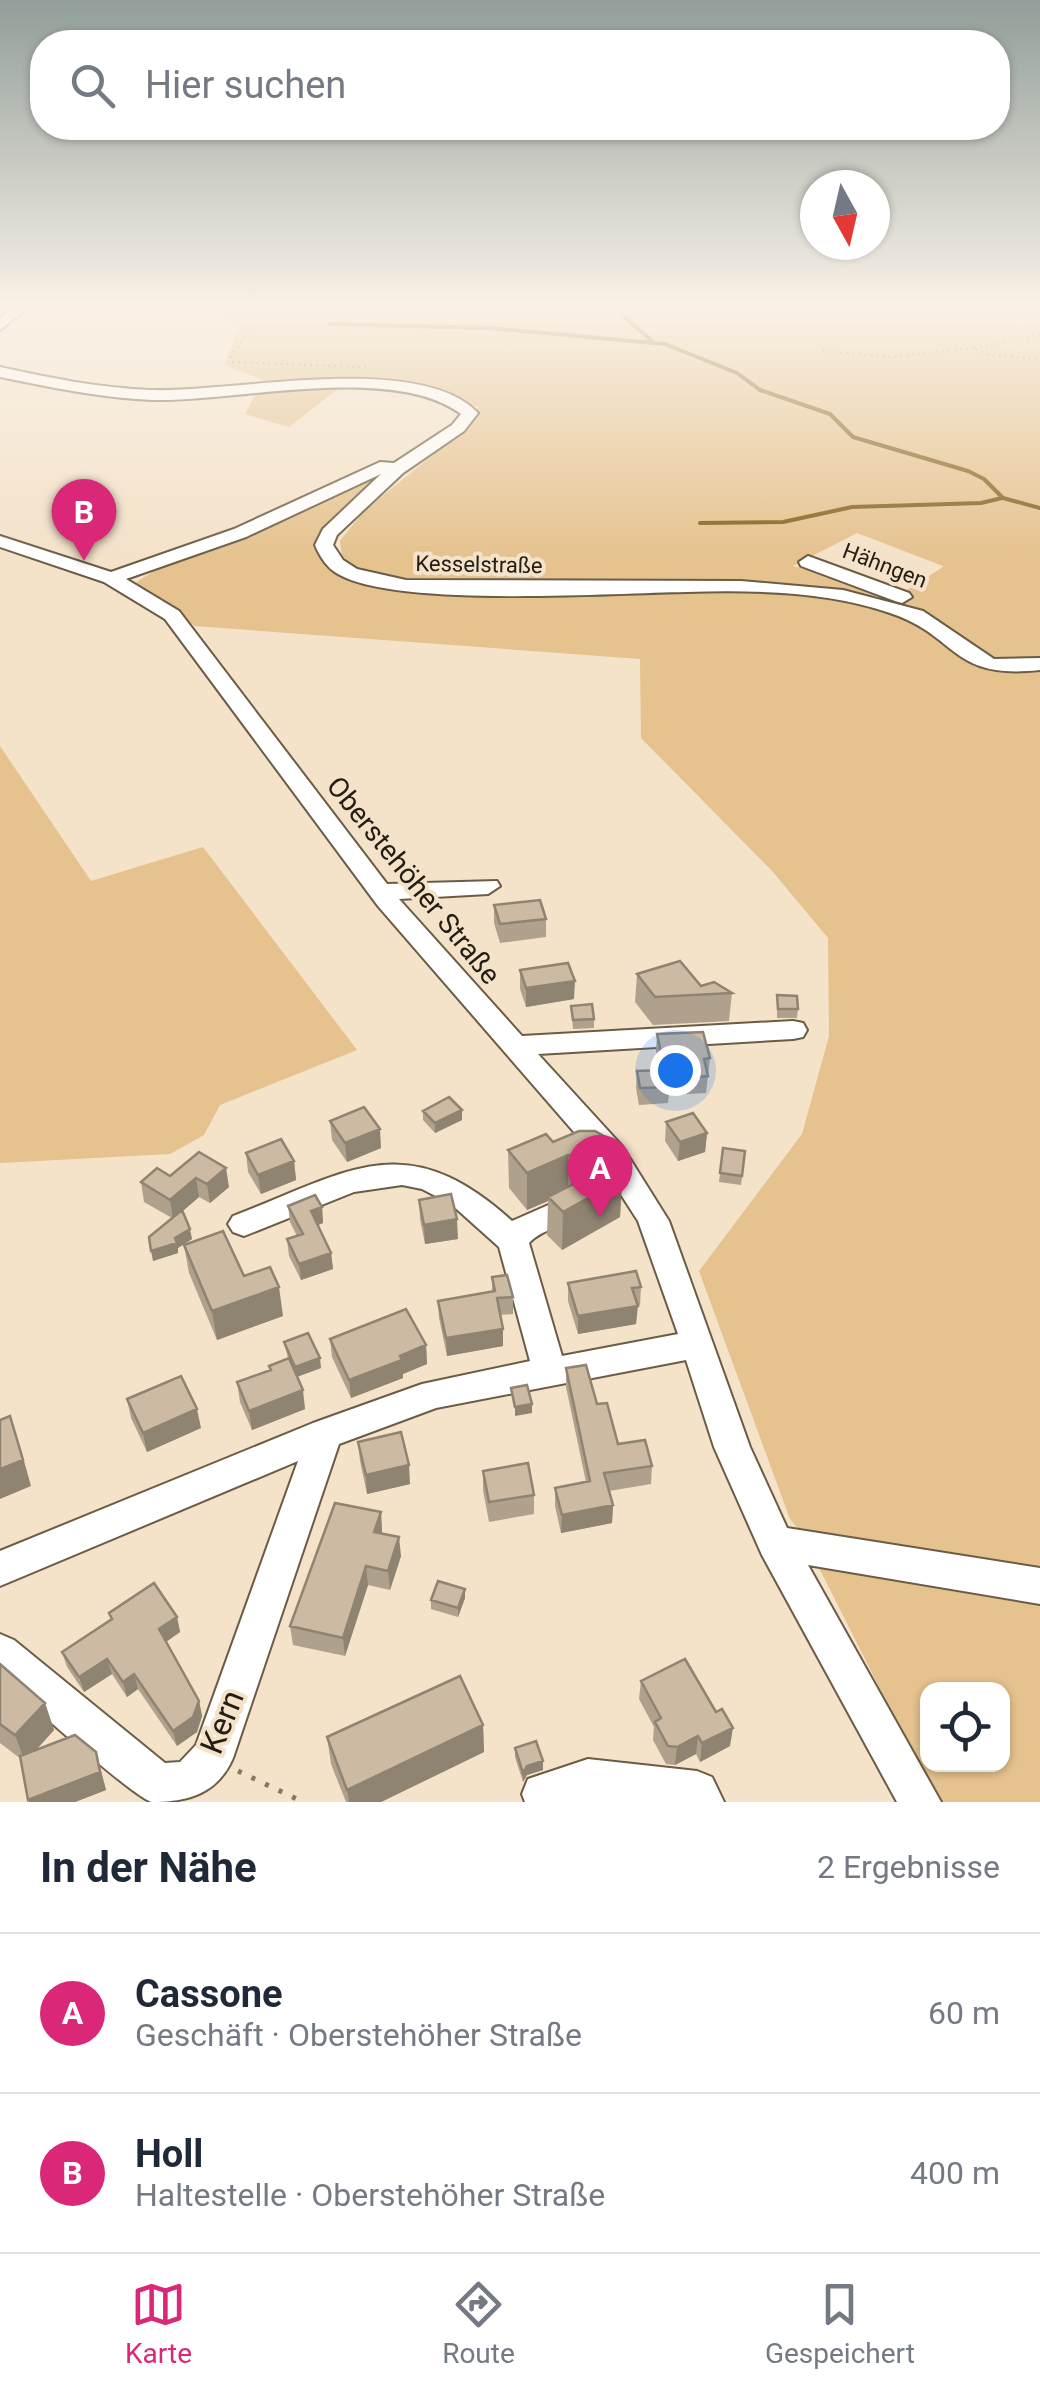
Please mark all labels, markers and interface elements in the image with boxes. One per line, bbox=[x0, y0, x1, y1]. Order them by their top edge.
search box bbox=[30, 30, 1010, 140]
icon: search bbox=[65, 58, 120, 113]
text: Hier suchen bbox=[145, 63, 346, 107]
north arrow bbox=[800, 170, 890, 260]
pin: B bbox=[52, 478, 116, 561]
street label: Hähngen bbox=[839, 538, 930, 593]
street label: Kesselstraße bbox=[415, 551, 543, 578]
street label: Oberstehöher Straße bbox=[320, 770, 507, 991]
your location bbox=[650, 1045, 701, 1096]
pin: A bbox=[568, 1134, 632, 1217]
map controls bbox=[920, 1682, 1010, 1772]
button: locate bbox=[920, 1682, 1010, 1772]
street label: Kern bbox=[192, 1685, 252, 1759]
text: In der Nähe bbox=[40, 1843, 257, 1892]
text: 2 Ergebnisse bbox=[817, 1848, 1000, 1886]
text: Cassone bbox=[135, 1972, 283, 2016]
text: A bbox=[62, 1994, 83, 2032]
text: 60 m bbox=[928, 1994, 1000, 2032]
text: Geschäft · Oberstehöher Straße bbox=[135, 2016, 582, 2054]
text: Holl bbox=[135, 2132, 203, 2176]
text: B bbox=[62, 2154, 83, 2192]
text: 400 m bbox=[910, 2154, 1000, 2192]
text: Haltestelle · Oberstehöher Straße bbox=[135, 2176, 605, 2214]
tab: Karte bbox=[125, 2277, 192, 2370]
tab: Route bbox=[442, 2277, 515, 2370]
tab: Gespeichert bbox=[765, 2277, 915, 2370]

